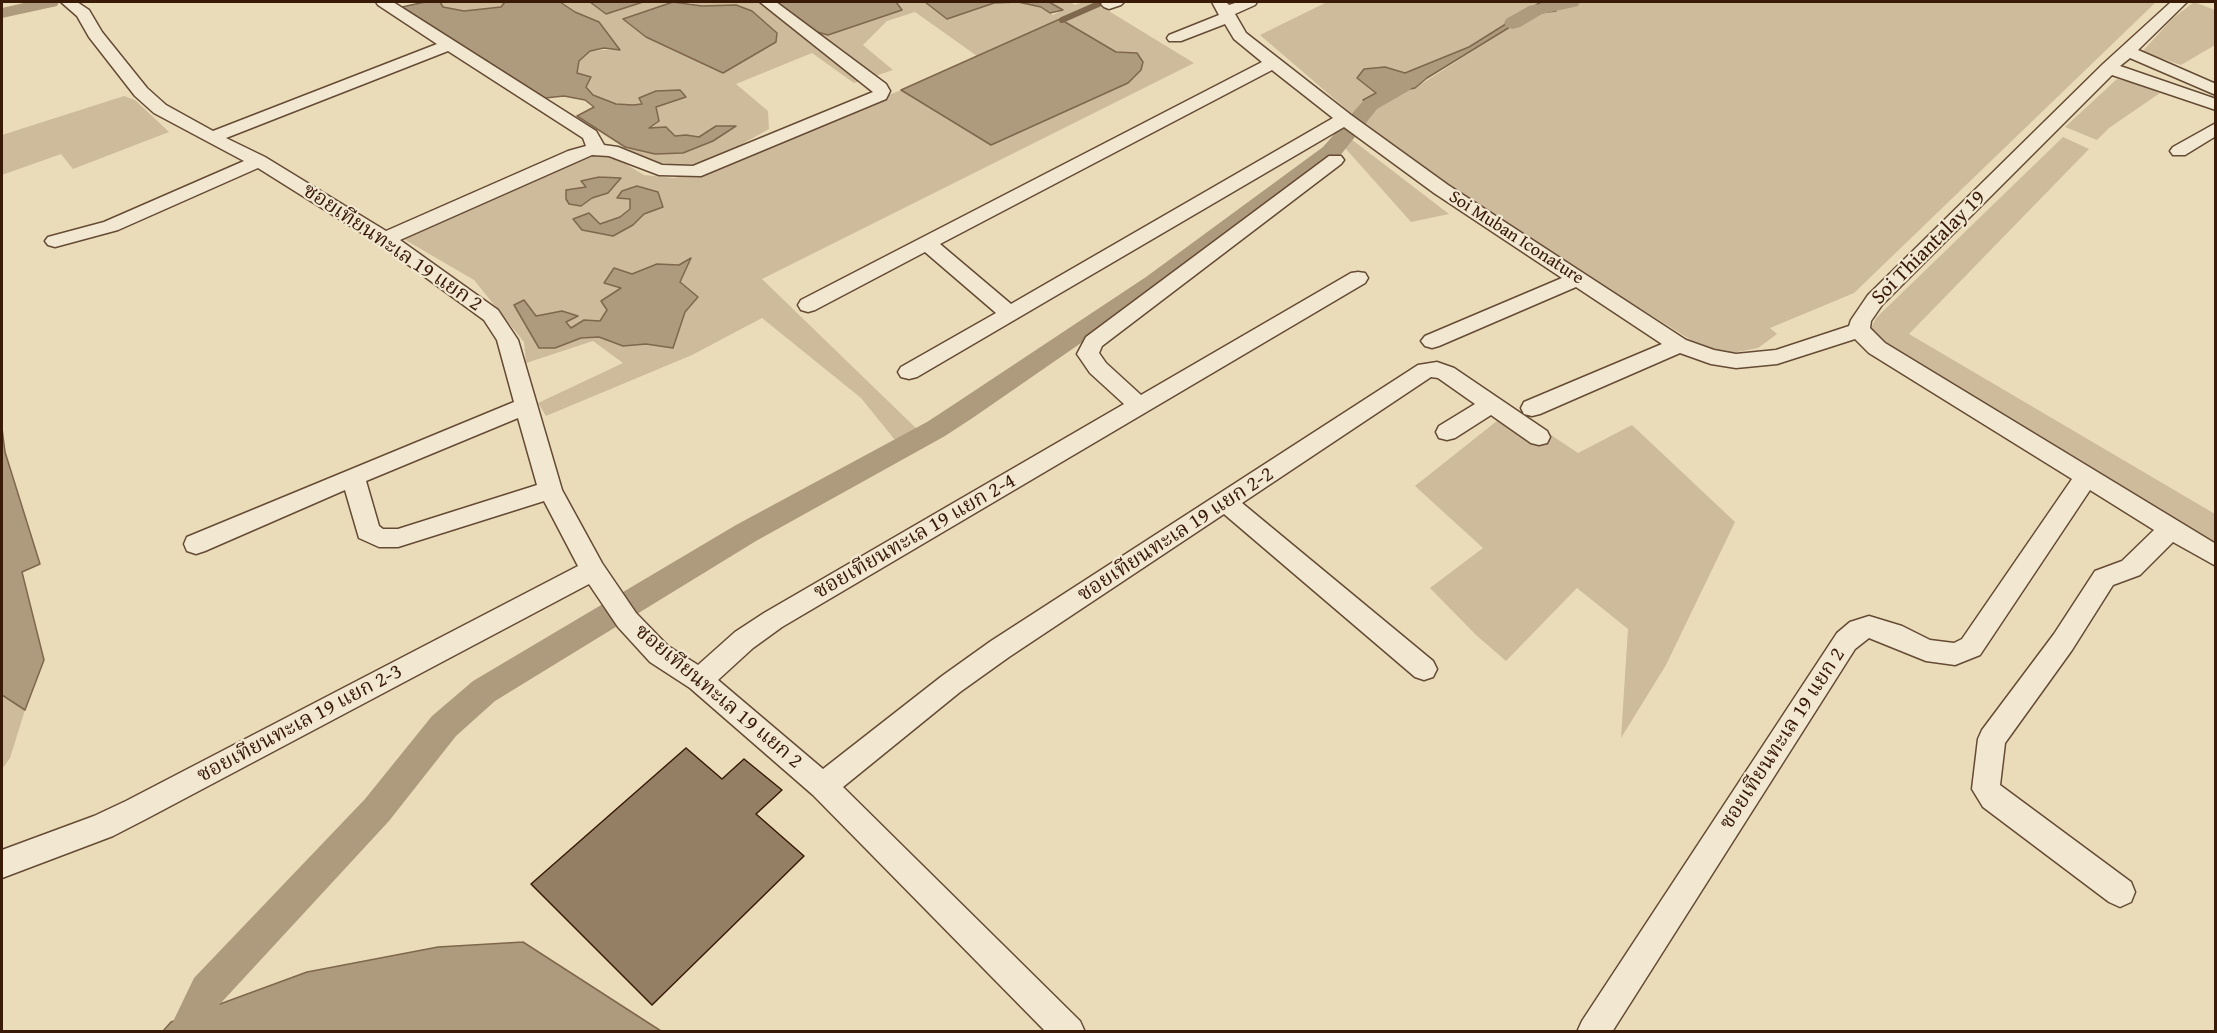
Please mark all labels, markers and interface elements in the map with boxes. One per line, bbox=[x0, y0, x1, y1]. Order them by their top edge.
street label: ซอยเทียนทะเล 19 แยก 2 bbox=[297, 178, 487, 318]
street label: Soi Muban Iconature bbox=[1445, 186, 1587, 290]
street label: Soi Thiantalay 19 bbox=[1867, 186, 1991, 310]
street label: ซอยเทียนทะเล 19 แยก 2-2 bbox=[1073, 462, 1279, 608]
street label: ซอยเทียนทะเล 19 แยก 2-4 bbox=[810, 469, 1020, 605]
street label: ซอยเทียนทะเล 19 แยก 2 bbox=[629, 619, 807, 775]
street label: ซอยเทียนทะเล 19 แยก 2 bbox=[1715, 643, 1851, 835]
street label: ซอยเทียนทะเล 19 แยก 2-3 bbox=[193, 659, 407, 789]

